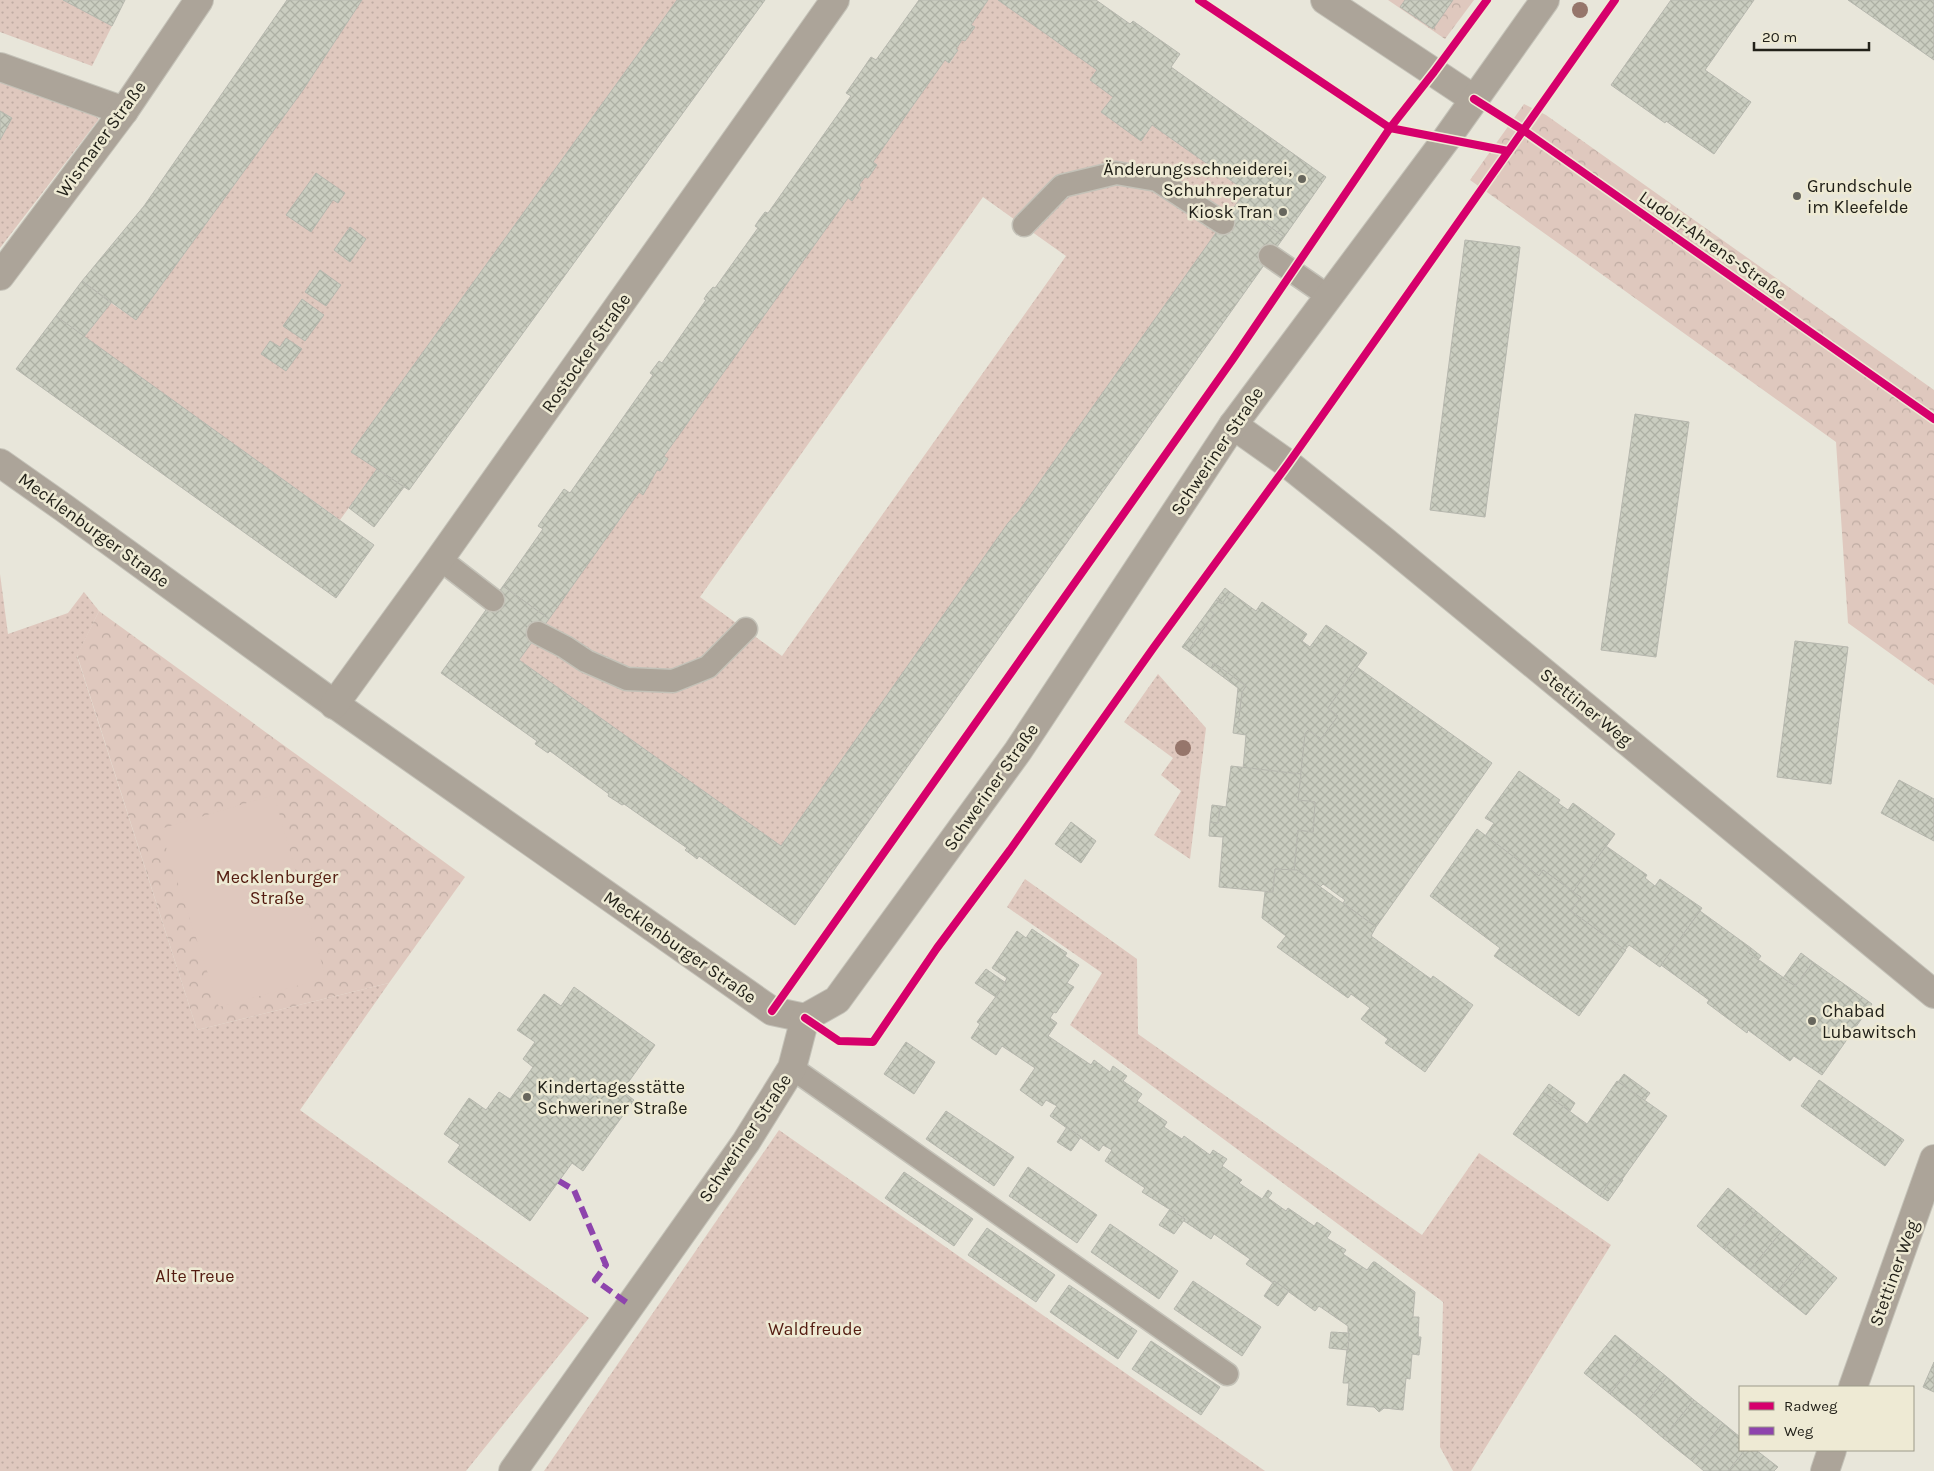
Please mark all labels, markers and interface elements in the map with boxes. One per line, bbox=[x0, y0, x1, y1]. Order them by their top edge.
scale bar bbox=[1754, 20, 1869, 52]
text: 20 m bbox=[1762, 28, 1797, 46]
street label: Wismarer Straße bbox=[51, 76, 151, 202]
place label: Änderungsschneiderei, Schuhreperatur bbox=[1103, 158, 1292, 201]
marker: Änderungsschneiderei, Schuhreperatur bbox=[1296, 173, 1308, 185]
place label: Grundschule im Kleefelde bbox=[1807, 175, 1912, 218]
street label: Ludolf-Ahrens-Straße bbox=[1635, 186, 1791, 304]
marker: Grundschule im Kleefelde bbox=[1791, 190, 1803, 202]
place label: Kiosk Tran bbox=[1188, 201, 1273, 223]
marker: Kiosk Tran bbox=[1277, 206, 1289, 218]
street label: Rostocker Straße bbox=[537, 289, 635, 417]
street label: Schweriner Straße bbox=[1166, 382, 1268, 520]
street label: Mecklenburger Straße bbox=[14, 468, 174, 592]
street label: Stettiner Weg bbox=[1536, 663, 1636, 751]
street label: Schweriner Straße bbox=[939, 719, 1043, 855]
park label: Mecklenburger Straße bbox=[216, 866, 339, 909]
street label: Mecklenburger Straße bbox=[599, 886, 761, 1008]
place label: Chabad Lubawitsch bbox=[1822, 1000, 1917, 1043]
marker: Chabad Lubawitsch bbox=[1806, 1015, 1818, 1027]
street label: Schweriner Straße bbox=[694, 1069, 796, 1207]
place label: Kindertagesstätte Schweriner Straße bbox=[537, 1076, 687, 1119]
marker: Kindertagesstätte Schweriner Straße bbox=[521, 1091, 533, 1103]
street label: Stettiner Weg bbox=[1865, 1217, 1923, 1329]
park label: Alte Treue bbox=[155, 1265, 235, 1287]
park label: Waldfreude bbox=[768, 1318, 862, 1340]
legend bbox=[1739, 1386, 1914, 1451]
text: Radweg bbox=[1784, 1397, 1838, 1415]
text: Weg bbox=[1784, 1422, 1814, 1440]

